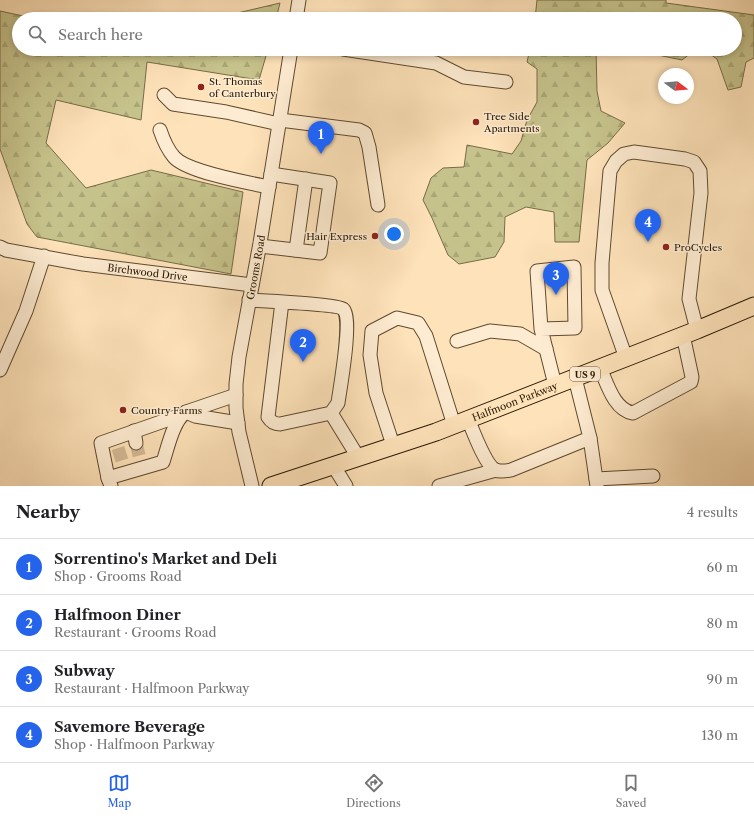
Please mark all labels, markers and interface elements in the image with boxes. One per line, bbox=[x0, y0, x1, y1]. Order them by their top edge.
search box bbox=[12, 12, 742, 56]
icon: search bbox=[26, 23, 48, 45]
text: Search here bbox=[58, 25, 143, 44]
north arrow bbox=[658, 68, 694, 104]
place label: St. Thomas of Canterbury bbox=[209, 75, 276, 100]
marker: St. Thomas of Canterbury bbox=[196, 82, 206, 92]
place label: Tree Side Apartments bbox=[483, 110, 540, 135]
marker: Tree Side Apartments bbox=[471, 117, 481, 127]
pin: 1 bbox=[308, 121, 334, 154]
pin: 4 bbox=[635, 209, 661, 242]
your location bbox=[384, 224, 404, 244]
place label: Hair Express bbox=[306, 230, 367, 243]
marker: Hair Express bbox=[370, 231, 380, 241]
street label: Grooms Road bbox=[243, 234, 268, 301]
place label: ProCycles bbox=[674, 241, 722, 254]
marker: ProCycles bbox=[661, 242, 671, 252]
street label: Birchwood Drive bbox=[107, 261, 189, 283]
pin: 3 bbox=[543, 262, 569, 295]
pin: 2 bbox=[290, 329, 316, 362]
road number: US 9 bbox=[570, 367, 600, 381]
street label: Halfmoon Parkway bbox=[470, 379, 560, 424]
place label: Country Farms bbox=[131, 404, 202, 417]
marker: Country Farms bbox=[118, 405, 128, 415]
text: Nearby bbox=[16, 502, 80, 522]
text: 4 results bbox=[687, 504, 738, 520]
text: Sorrentino's Market and Deli bbox=[54, 549, 277, 568]
text: 1 bbox=[26, 559, 32, 575]
text: 60 m bbox=[707, 559, 738, 575]
text: Shop · Grooms Road bbox=[54, 568, 182, 584]
text: Halfmoon Diner bbox=[54, 605, 181, 624]
text: 2 bbox=[25, 615, 33, 631]
text: 80 m bbox=[706, 615, 738, 631]
text: Restaurant · Grooms Road bbox=[54, 624, 216, 640]
text: Subway bbox=[54, 661, 115, 680]
text: 3 bbox=[25, 671, 33, 687]
text: 90 m bbox=[707, 671, 738, 687]
text: Restaurant · Halfmoon Parkway bbox=[54, 680, 250, 696]
text: Savemore Beverage bbox=[54, 717, 205, 736]
text: 4 bbox=[25, 727, 33, 743]
text: 130 m bbox=[702, 727, 738, 743]
text: Shop · Halfmoon Parkway bbox=[54, 736, 215, 752]
tab: Map bbox=[108, 772, 131, 810]
tab: Directions bbox=[346, 772, 401, 810]
tab: Saved bbox=[616, 772, 646, 810]

